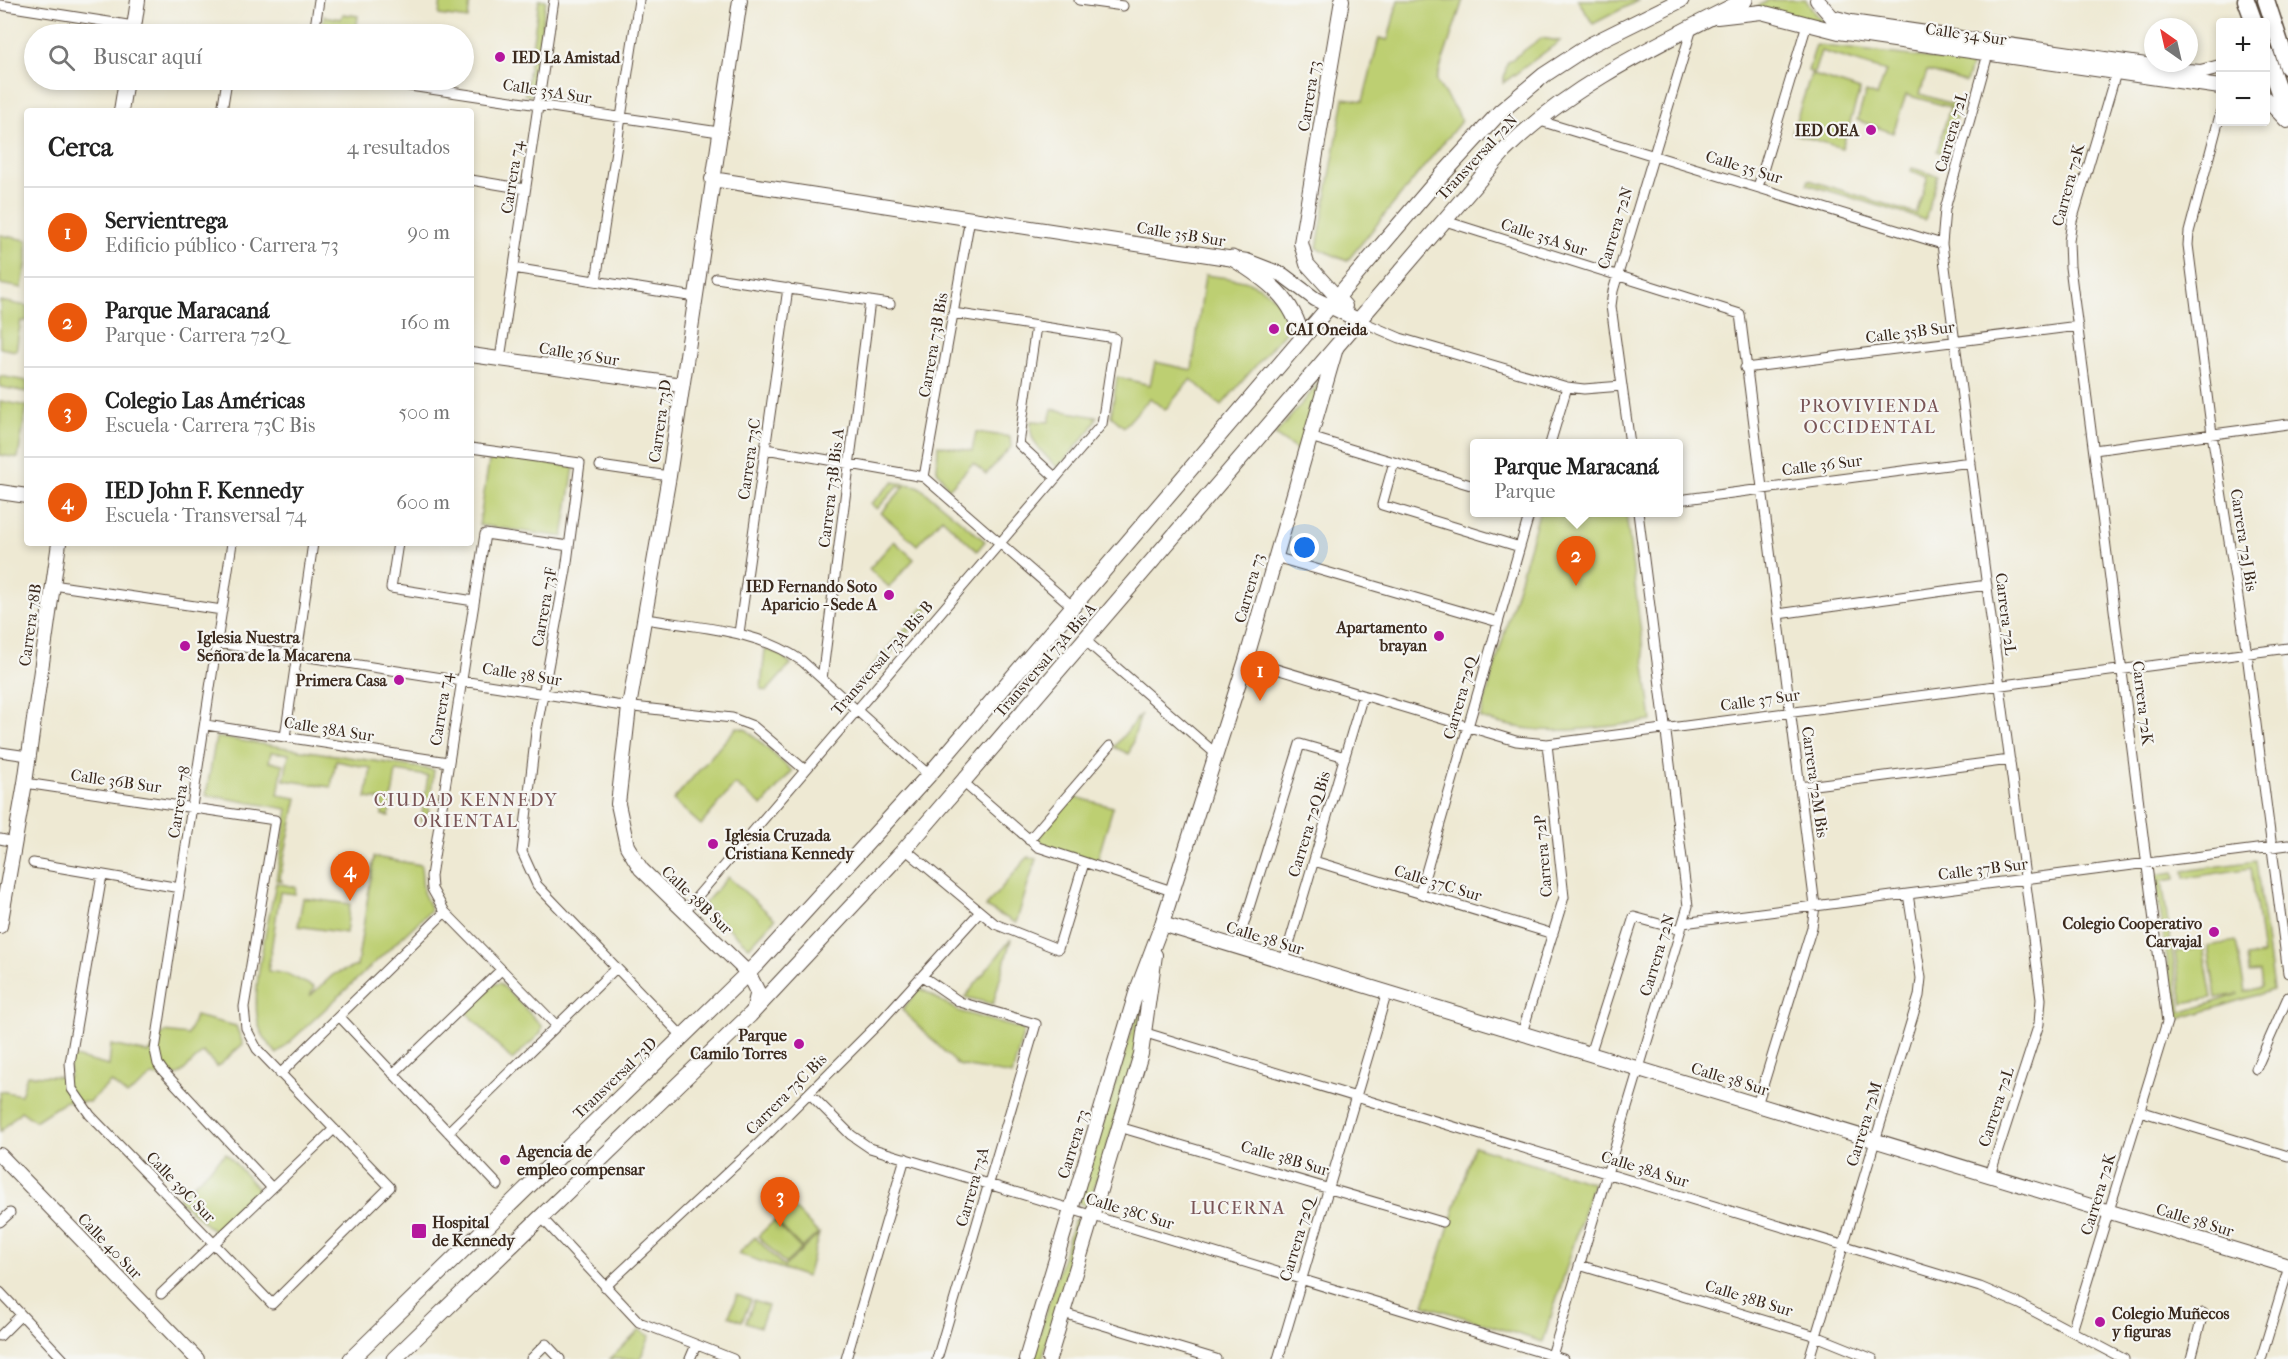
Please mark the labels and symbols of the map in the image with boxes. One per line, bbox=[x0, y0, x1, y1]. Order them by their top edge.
north arrow bbox=[2144, 18, 2198, 72]
street label: Calle 34 Sur bbox=[1924, 19, 2008, 49]
place label: IED La Amistad bbox=[512, 48, 622, 67]
marker: IED La Amistad bbox=[493, 50, 507, 64]
street label: Carrera 73 bbox=[1294, 59, 1324, 133]
street label: Calle 35A Sur bbox=[501, 75, 593, 107]
street label: Carrera 72L bbox=[1930, 89, 1972, 174]
street label: Transversal 72N bbox=[1432, 110, 1522, 204]
place label: IED OEA bbox=[1795, 121, 1860, 140]
marker: IED OEA bbox=[1864, 123, 1878, 137]
street label: Carrera 74 bbox=[497, 138, 527, 215]
street label: Carrera 72K bbox=[2048, 140, 2088, 228]
street label: Calle 35 Sur bbox=[1703, 146, 1785, 188]
street label: Carrera 72N bbox=[1593, 184, 1637, 272]
street label: Calle 35A Sur bbox=[1498, 214, 1590, 260]
street label: Calle 35B Sur bbox=[1135, 218, 1227, 250]
street label: Carrera 73B Bis bbox=[914, 291, 952, 399]
street label: Calle 35B Sur bbox=[1864, 317, 1956, 347]
place label: CAI Oneida bbox=[1286, 320, 1368, 339]
marker: CAI Oneida bbox=[1267, 322, 1281, 336]
street label: Calle 36 Sur bbox=[538, 338, 621, 370]
street label: Carrera 73D bbox=[645, 378, 675, 464]
district label: PROVIVIENDA OCCIDENTAL bbox=[1800, 396, 1940, 438]
street label: Carrera 73C bbox=[734, 417, 764, 501]
street label: Carrera 73B Bis A bbox=[814, 427, 848, 549]
street label: Calle 36 Sur bbox=[1781, 451, 1864, 479]
street label: Carrera 72J Bis bbox=[2227, 487, 2262, 593]
your location bbox=[1290, 533, 1319, 562]
pin: 2 bbox=[1556, 536, 1596, 586]
street label: Carrera 73 bbox=[1230, 551, 1268, 625]
street label: Carrera 73F bbox=[528, 565, 560, 648]
street label: Carrera 72L bbox=[1992, 572, 2021, 657]
place label: IED Fernando Soto Aparicio - Sede A bbox=[746, 577, 878, 615]
street label: Carrera 78B bbox=[15, 582, 45, 668]
marker: IED Fernando Soto Aparicio - Sede A bbox=[882, 588, 896, 602]
street label: Transversal 73A Bis B bbox=[827, 597, 937, 719]
street label: Transversal 73A Bis A bbox=[990, 598, 1100, 721]
place label: Apartamento brayan bbox=[1335, 618, 1428, 656]
place label: Iglesia Nuestra Señora de la Macarena bbox=[197, 628, 352, 665]
marker: Apartamento brayan bbox=[1432, 629, 1446, 643]
marker: Iglesia Nuestra Señora de la Macarena bbox=[178, 639, 192, 653]
street label: Carrera 72Q bbox=[1439, 649, 1482, 742]
pin: 1 bbox=[1240, 652, 1280, 701]
street label: Calle 38 Sur bbox=[481, 658, 563, 690]
street label: Carrera 72K bbox=[2128, 660, 2158, 748]
street label: Carrera 74 bbox=[426, 670, 456, 747]
place label: Primera Casa bbox=[296, 671, 388, 690]
marker: Primera Casa bbox=[392, 673, 406, 687]
street label: Calle 37 Sur bbox=[1719, 685, 1801, 715]
street label: Calle 38A Sur bbox=[283, 713, 375, 746]
street label: Carrera 72M Bis bbox=[1798, 725, 1832, 839]
street label: Carrera 78 bbox=[164, 764, 194, 840]
street label: Calle 36B Sur bbox=[69, 765, 163, 797]
street label: Carrera 72Q Bis bbox=[1284, 769, 1334, 879]
district label: CIUDAD KENNEDY ORIENTAL bbox=[374, 790, 558, 832]
street label: Carrera 72P bbox=[1530, 814, 1556, 898]
place label: Iglesia Cruzada Cristiana Kennedy bbox=[725, 826, 855, 864]
marker: Iglesia Cruzada Cristiana Kennedy bbox=[706, 837, 720, 851]
pin: 4 bbox=[330, 852, 370, 901]
street label: Calle 37B Sur bbox=[1937, 854, 2029, 884]
street label: Calle 37C Sur bbox=[1392, 861, 1484, 905]
street label: Calle 38B Sur bbox=[658, 862, 736, 938]
street label: Carrera 72N bbox=[1635, 911, 1679, 999]
place label: Colegio Cooperativo Carvajal bbox=[2062, 914, 2203, 951]
street label: Calle 38 Sur bbox=[1224, 917, 1306, 959]
marker: Colegio Cooperativo Carvajal bbox=[2207, 925, 2221, 939]
place label: Parque Camilo Torres bbox=[690, 1026, 787, 1063]
street label: Transversal 73D bbox=[569, 1033, 661, 1123]
marker: Parque Camilo Torres bbox=[792, 1037, 806, 1051]
street label: Carrera 73C Bis bbox=[742, 1049, 831, 1138]
street label: Calle 38 Sur bbox=[1689, 1058, 1771, 1100]
street label: Carrera 72L bbox=[1974, 1064, 2018, 1149]
street label: Carrera 72M bbox=[1842, 1079, 1886, 1169]
street label: Carrera 73 bbox=[1053, 1107, 1093, 1181]
street label: Calle 38B Sur bbox=[1239, 1136, 1331, 1180]
place label: Agencia de empleo compensar bbox=[516, 1142, 646, 1180]
street label: Carrera 73A bbox=[952, 1144, 993, 1229]
street label: Calle 38A Sur bbox=[1599, 1147, 1691, 1191]
street label: Calle 39C Sur bbox=[142, 1148, 220, 1227]
street label: Carrera 72K bbox=[2077, 1149, 2120, 1237]
marker: Agencia de empleo compensar bbox=[498, 1153, 512, 1167]
pin: 3 bbox=[760, 1178, 800, 1227]
street label: Calle 38C Sur bbox=[1084, 1189, 1177, 1233]
street label: Carrera 72Q bbox=[1275, 1191, 1320, 1284]
district label: LUCERNA bbox=[1190, 1198, 1286, 1219]
street label: Calle 38 Sur bbox=[2154, 1199, 2236, 1241]
street label: Calle 40 Sur bbox=[74, 1209, 146, 1283]
place label: Hospital de Kennedy bbox=[432, 1213, 516, 1251]
marker: Hospital de Kennedy bbox=[410, 1222, 428, 1240]
street label: Calle 38B Sur bbox=[1703, 1276, 1795, 1320]
place label: Colegio Muñecos y figuras bbox=[2112, 1304, 2230, 1342]
marker: Colegio Muñecos y figuras bbox=[2093, 1315, 2107, 1329]

